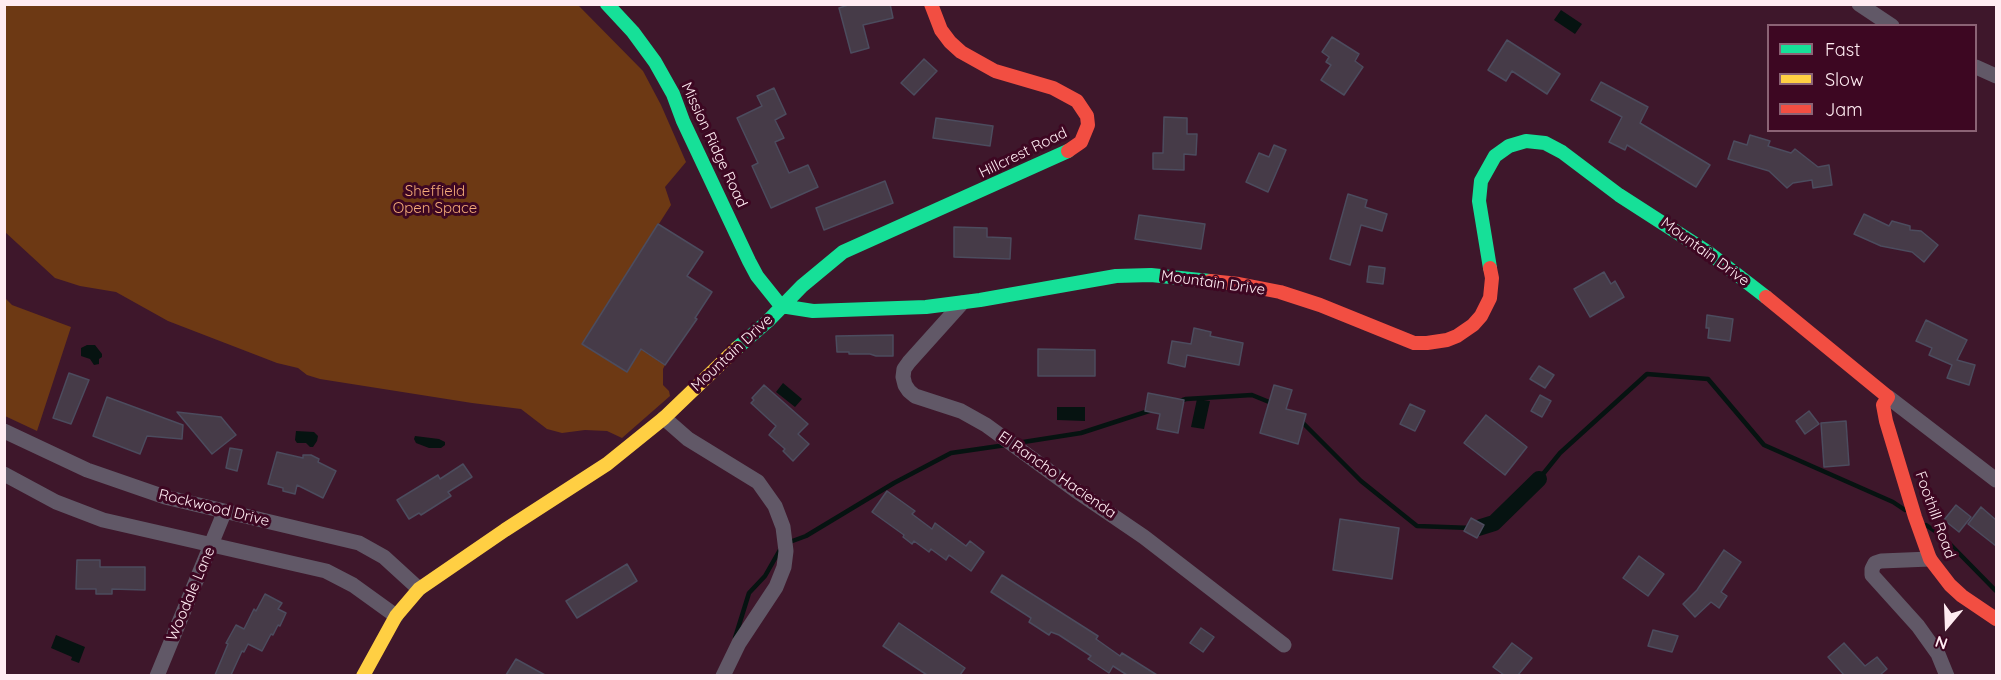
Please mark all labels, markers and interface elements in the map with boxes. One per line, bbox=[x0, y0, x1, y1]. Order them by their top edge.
legend bbox=[1767, 24, 1977, 132]
text: Fast bbox=[1825, 38, 1860, 61]
text: Slow bbox=[1825, 68, 1863, 91]
street label: Mission Ridge Road bbox=[677, 80, 751, 210]
text: Jam bbox=[1825, 98, 1863, 121]
street label: Hillcrest Road bbox=[976, 124, 1070, 182]
park label: Sheffield Open Space bbox=[393, 182, 477, 217]
street label: Mountain Drive bbox=[1657, 214, 1753, 290]
street label: Mountain Drive bbox=[1160, 267, 1266, 299]
street label: Mountain Drive bbox=[687, 311, 777, 395]
street label: El Rancho Hacienda bbox=[995, 428, 1119, 522]
street label: Foothill Road bbox=[1911, 469, 1959, 561]
street label: Rockwood Drive bbox=[157, 486, 271, 530]
street label: Woodale Lane bbox=[163, 544, 219, 644]
north arrow bbox=[1917, 596, 1977, 656]
text: N bbox=[1932, 632, 1950, 654]

